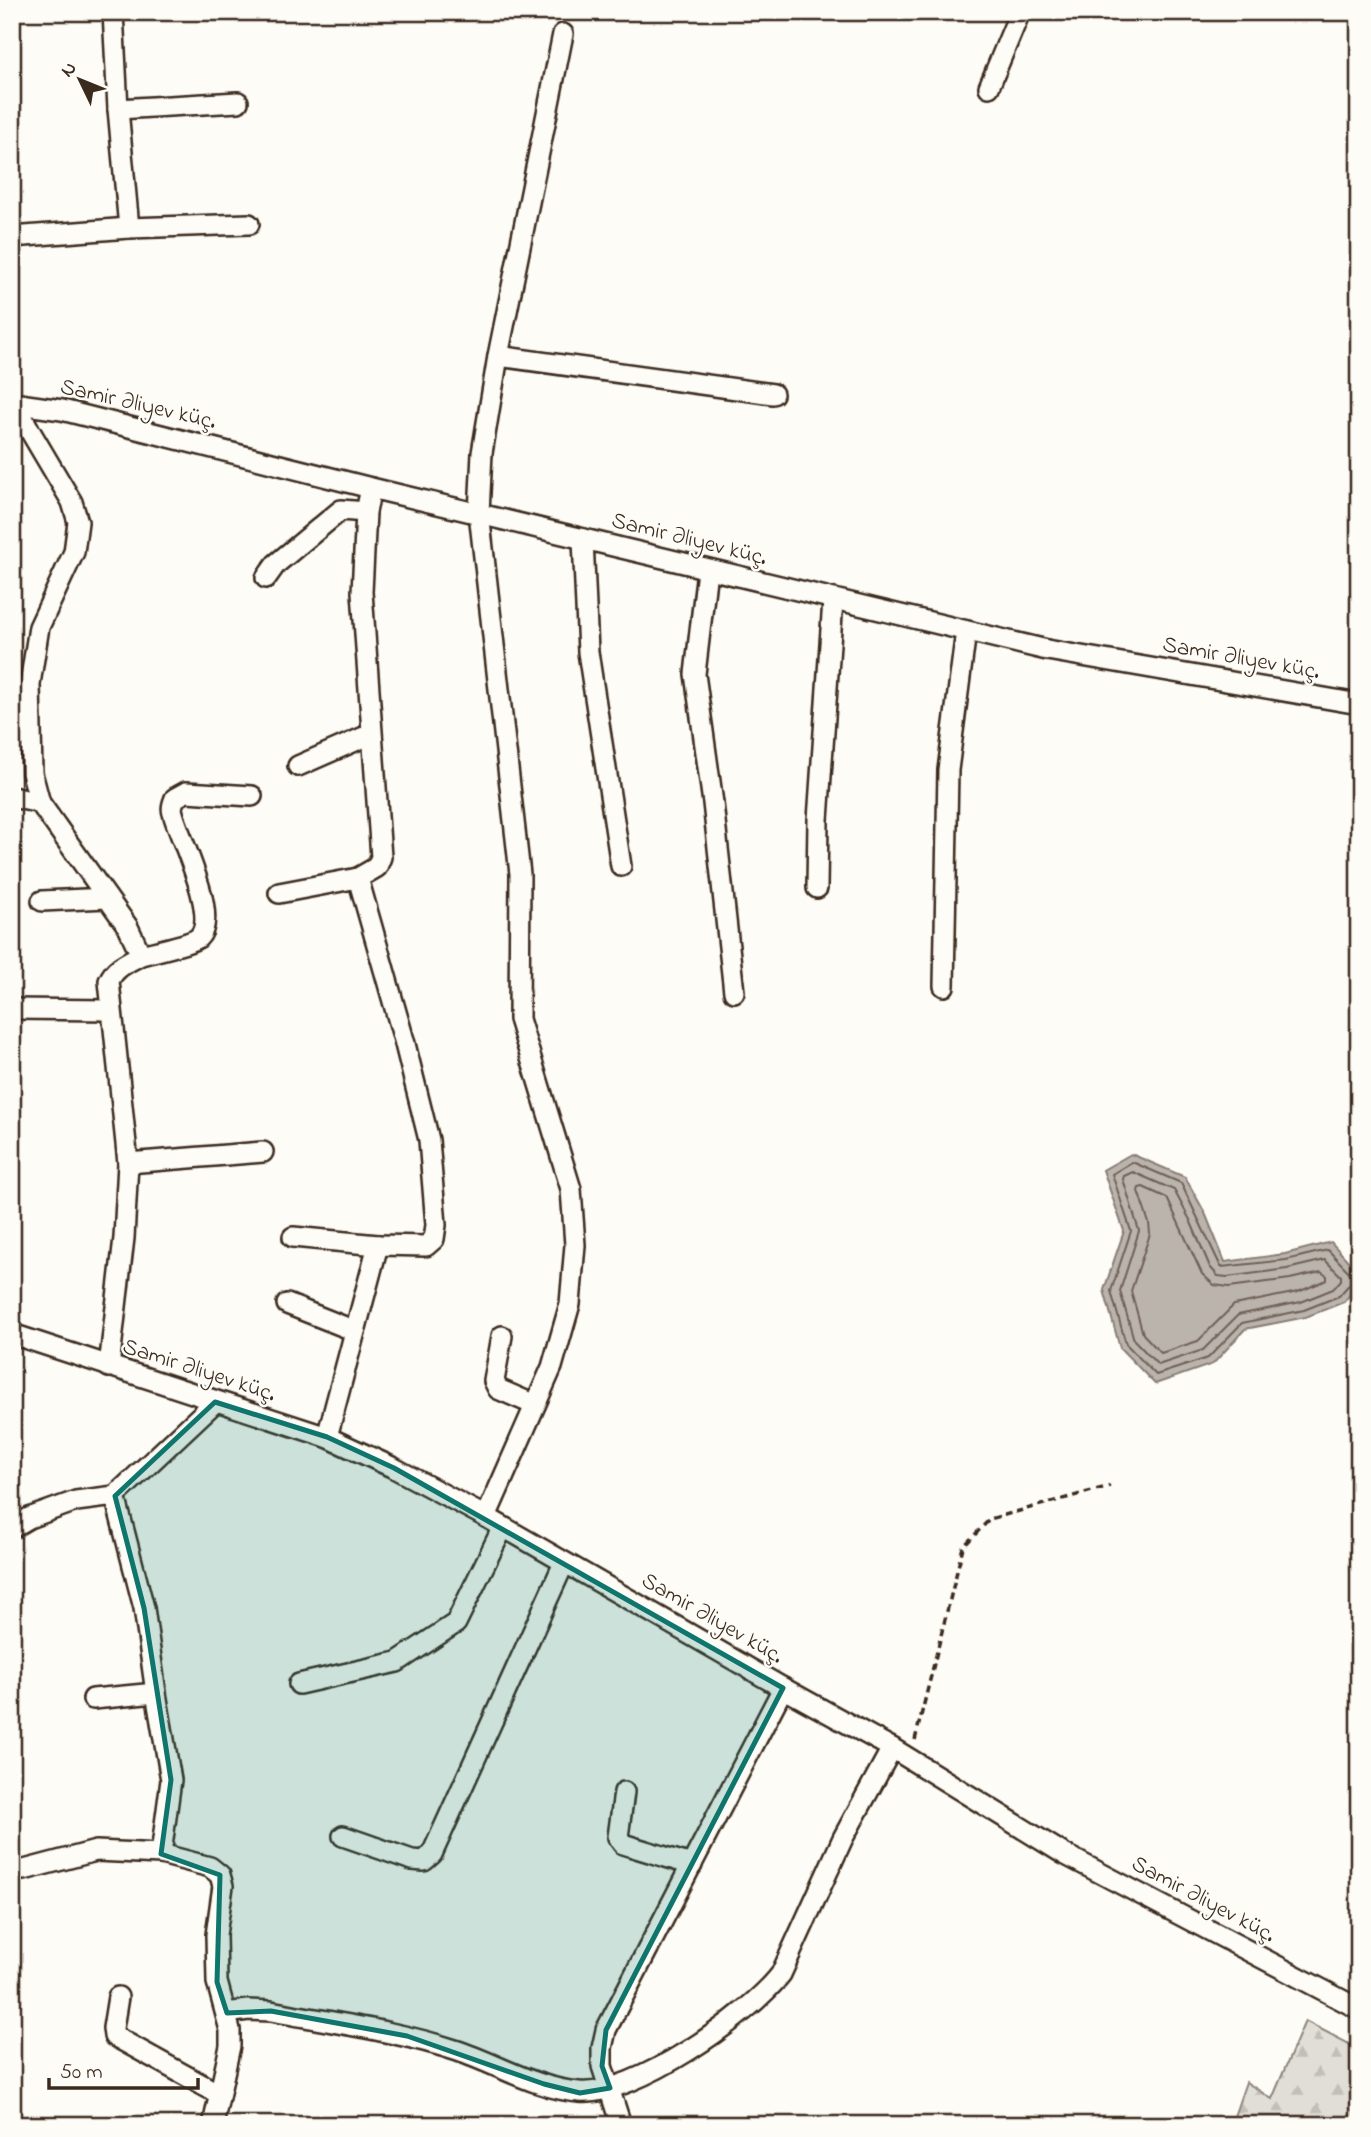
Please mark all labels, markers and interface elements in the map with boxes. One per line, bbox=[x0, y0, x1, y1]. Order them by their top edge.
north arrow bbox=[46, 46, 116, 116]
text: N bbox=[55, 56, 84, 84]
street label: Samir Əliyev küç. bbox=[56, 371, 220, 441]
street label: Samir Əliyev küç. bbox=[607, 505, 771, 577]
street label: Samir Əliyev küç. bbox=[1159, 629, 1323, 691]
street label: Samir Əliyev küç. bbox=[118, 1331, 280, 1413]
street label: Samir Əliyev küç. bbox=[634, 1565, 789, 1675]
street label: Samir Əliyev küç. bbox=[1124, 1848, 1281, 1954]
scale bar bbox=[49, 2046, 198, 2090]
text: 50 m bbox=[60, 2058, 103, 2088]

